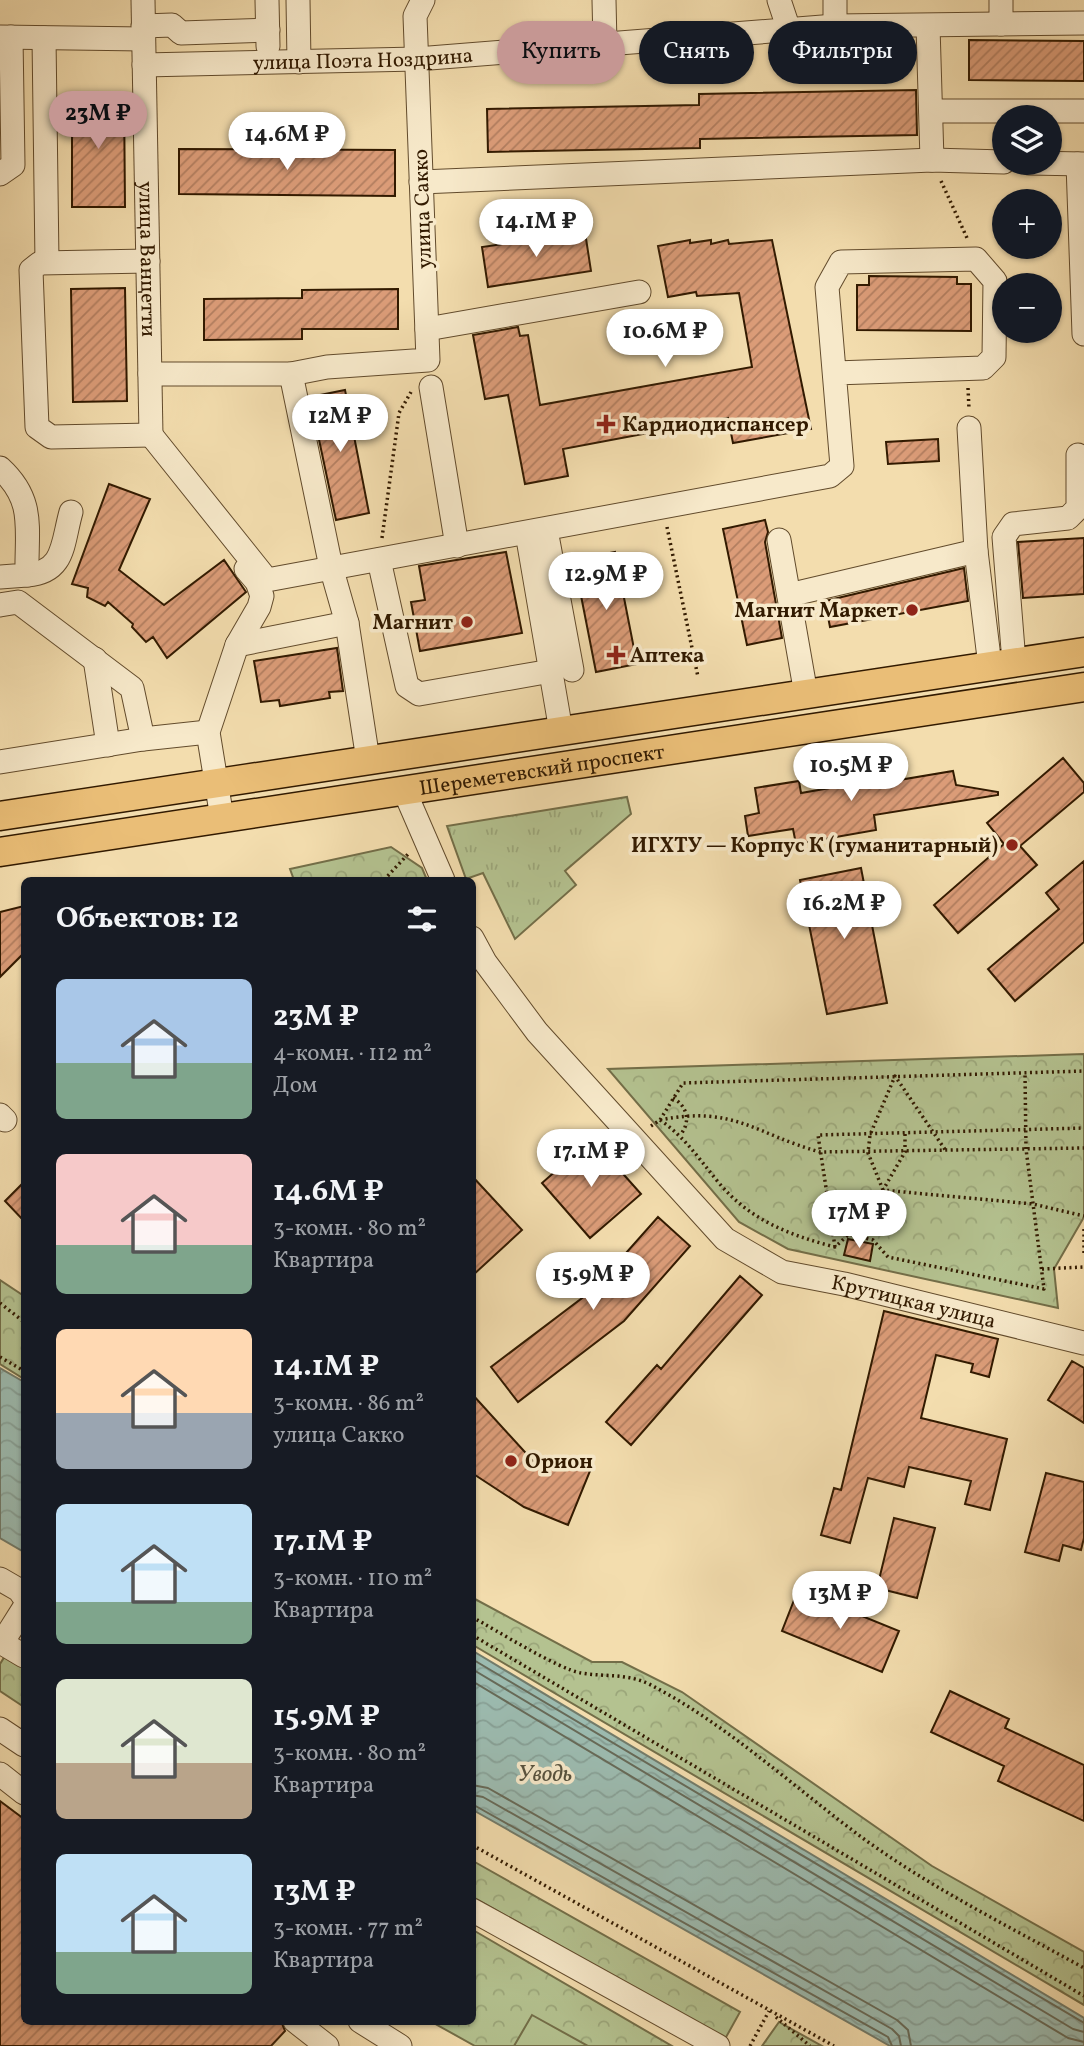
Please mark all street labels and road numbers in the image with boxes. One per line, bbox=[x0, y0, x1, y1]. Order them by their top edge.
street label: улица Поэта Ноздрина bbox=[253, 42, 474, 79]
street label: улица Сакко bbox=[407, 148, 440, 269]
street label: улица Ванцетти bbox=[130, 181, 162, 337]
street label: Шереметевский проспект bbox=[417, 738, 667, 804]
street label: Крутицкая улица bbox=[829, 1269, 999, 1337]

